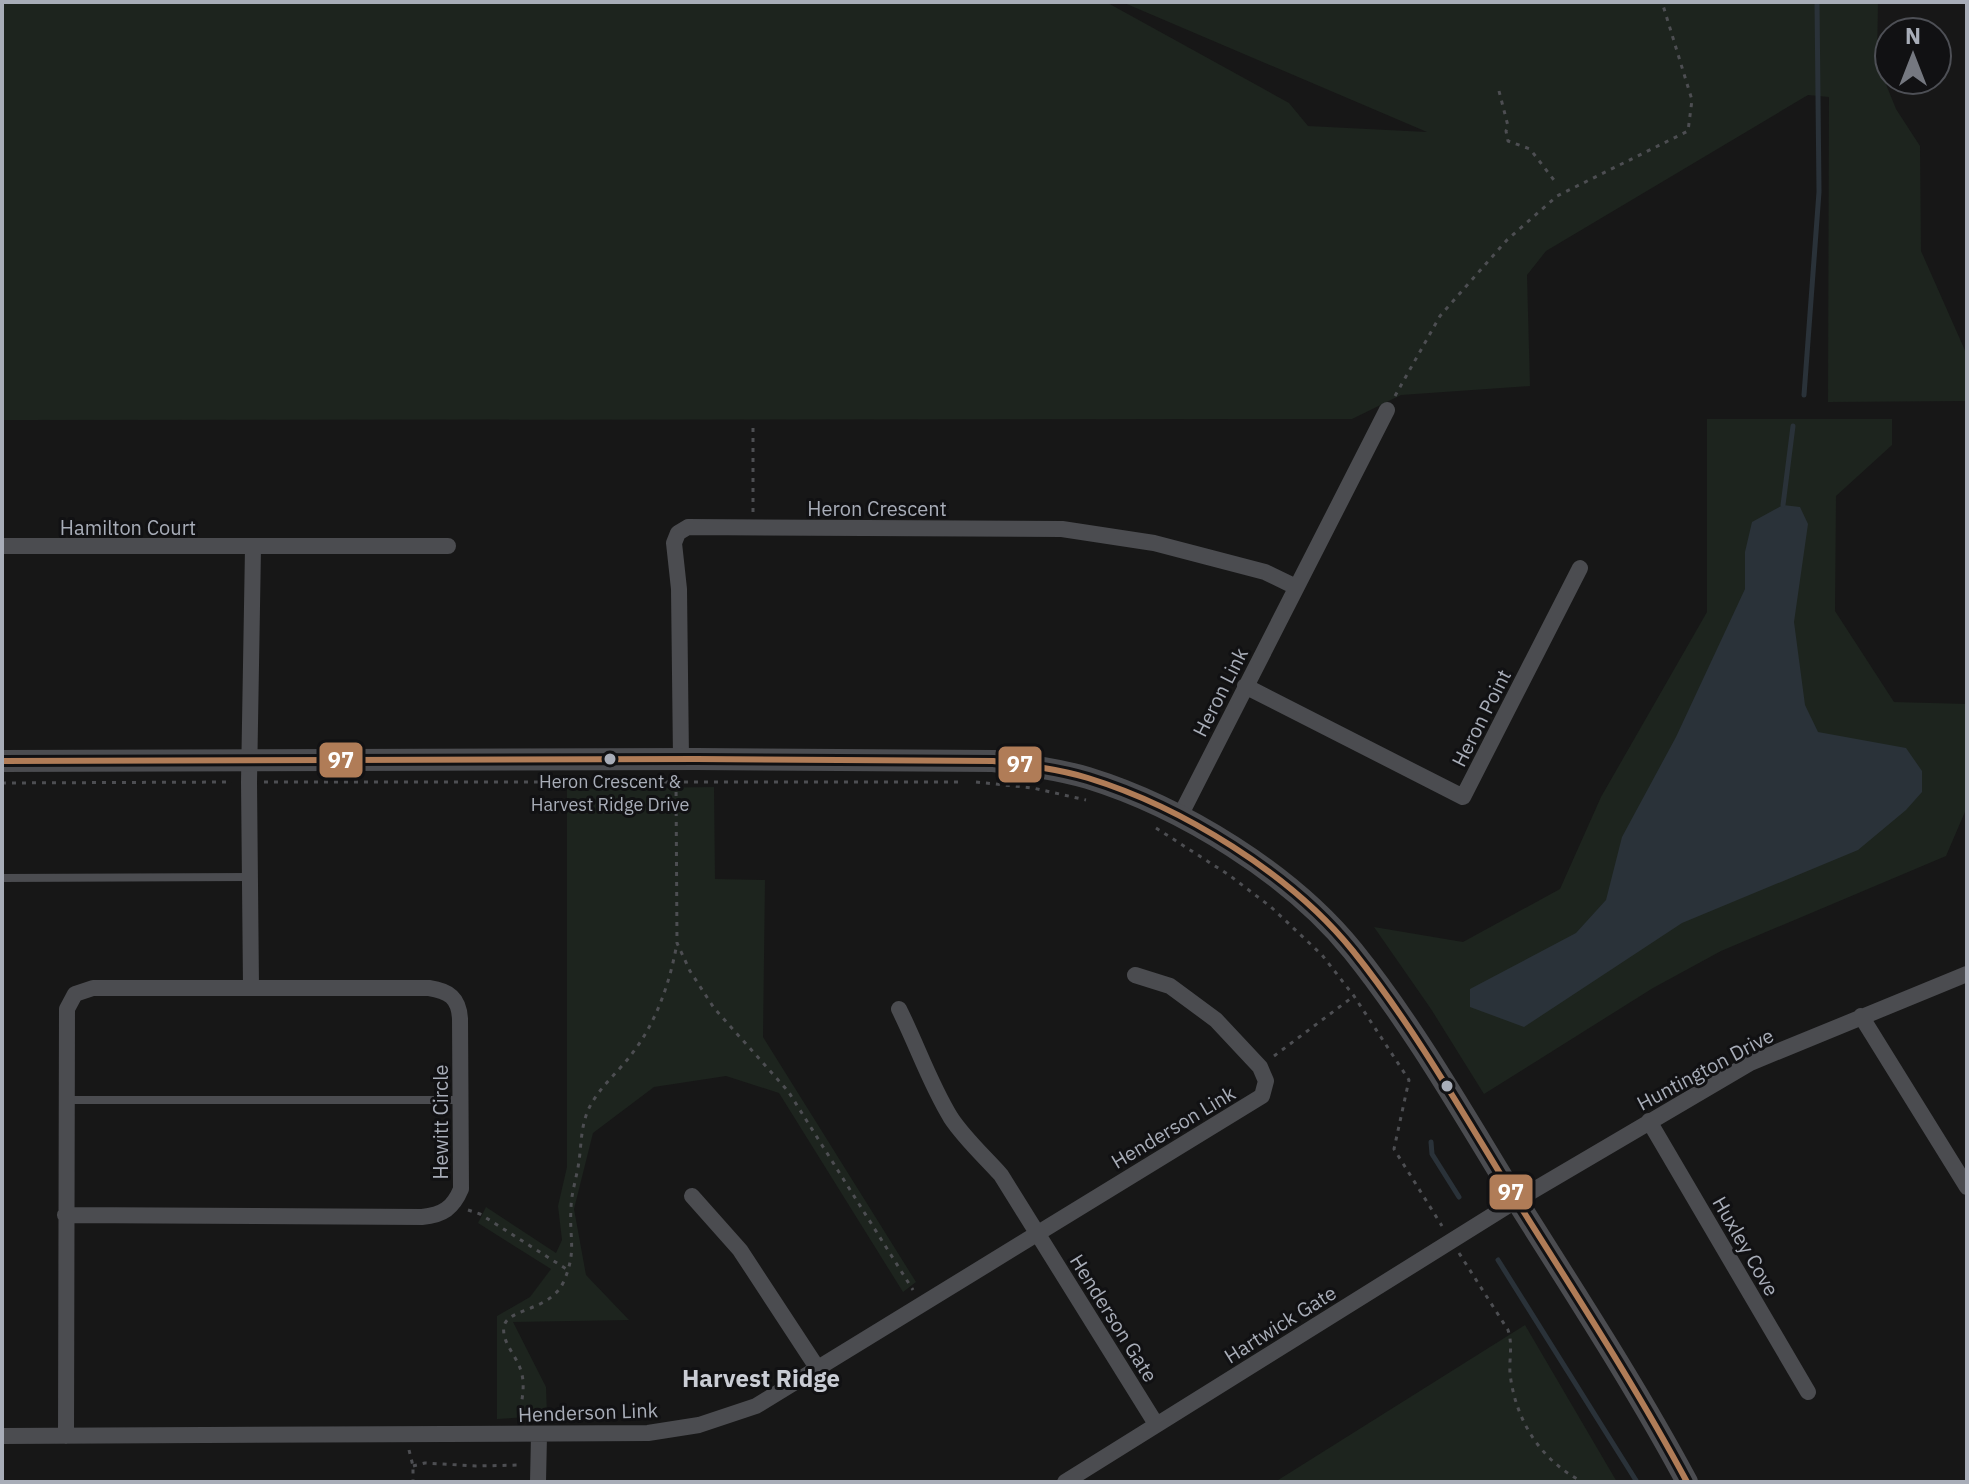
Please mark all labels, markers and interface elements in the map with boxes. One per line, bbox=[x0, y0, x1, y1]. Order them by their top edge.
north arrow bbox=[1873, 16, 1953, 96]
text: N bbox=[1905, 21, 1921, 50]
street label: Heron Crescent bbox=[807, 495, 947, 522]
street label: Hamilton Court bbox=[60, 514, 196, 541]
street label: Heron Link bbox=[1186, 642, 1254, 741]
street label: Heron Point bbox=[1445, 665, 1517, 771]
line badge: 97 bbox=[318, 741, 364, 779]
text: 97 bbox=[328, 745, 354, 774]
line badge: 97 bbox=[997, 745, 1043, 784]
text: 97 bbox=[1007, 749, 1033, 778]
marker: Heron Crescent & Harvest Ridge Drive bbox=[602, 751, 618, 767]
place label: Heron Crescent & Harvest Ridge Drive bbox=[531, 770, 689, 816]
street label: Huntington Drive bbox=[1632, 1022, 1778, 1116]
street label: Hewitt Circle bbox=[427, 1064, 454, 1180]
unlabelled marker bbox=[1439, 1078, 1455, 1094]
street label: Henderson Link bbox=[1106, 1079, 1240, 1175]
line badge: 97 bbox=[1488, 1173, 1534, 1211]
text: 97 bbox=[1498, 1177, 1524, 1206]
street label: Huxley Cove bbox=[1707, 1191, 1785, 1301]
street label: Henderson Gate bbox=[1064, 1249, 1164, 1387]
street label: Hartwick Gate bbox=[1219, 1279, 1341, 1369]
district label: Harvest Ridge bbox=[682, 1362, 840, 1394]
street label: Henderson Link bbox=[517, 1396, 659, 1428]

